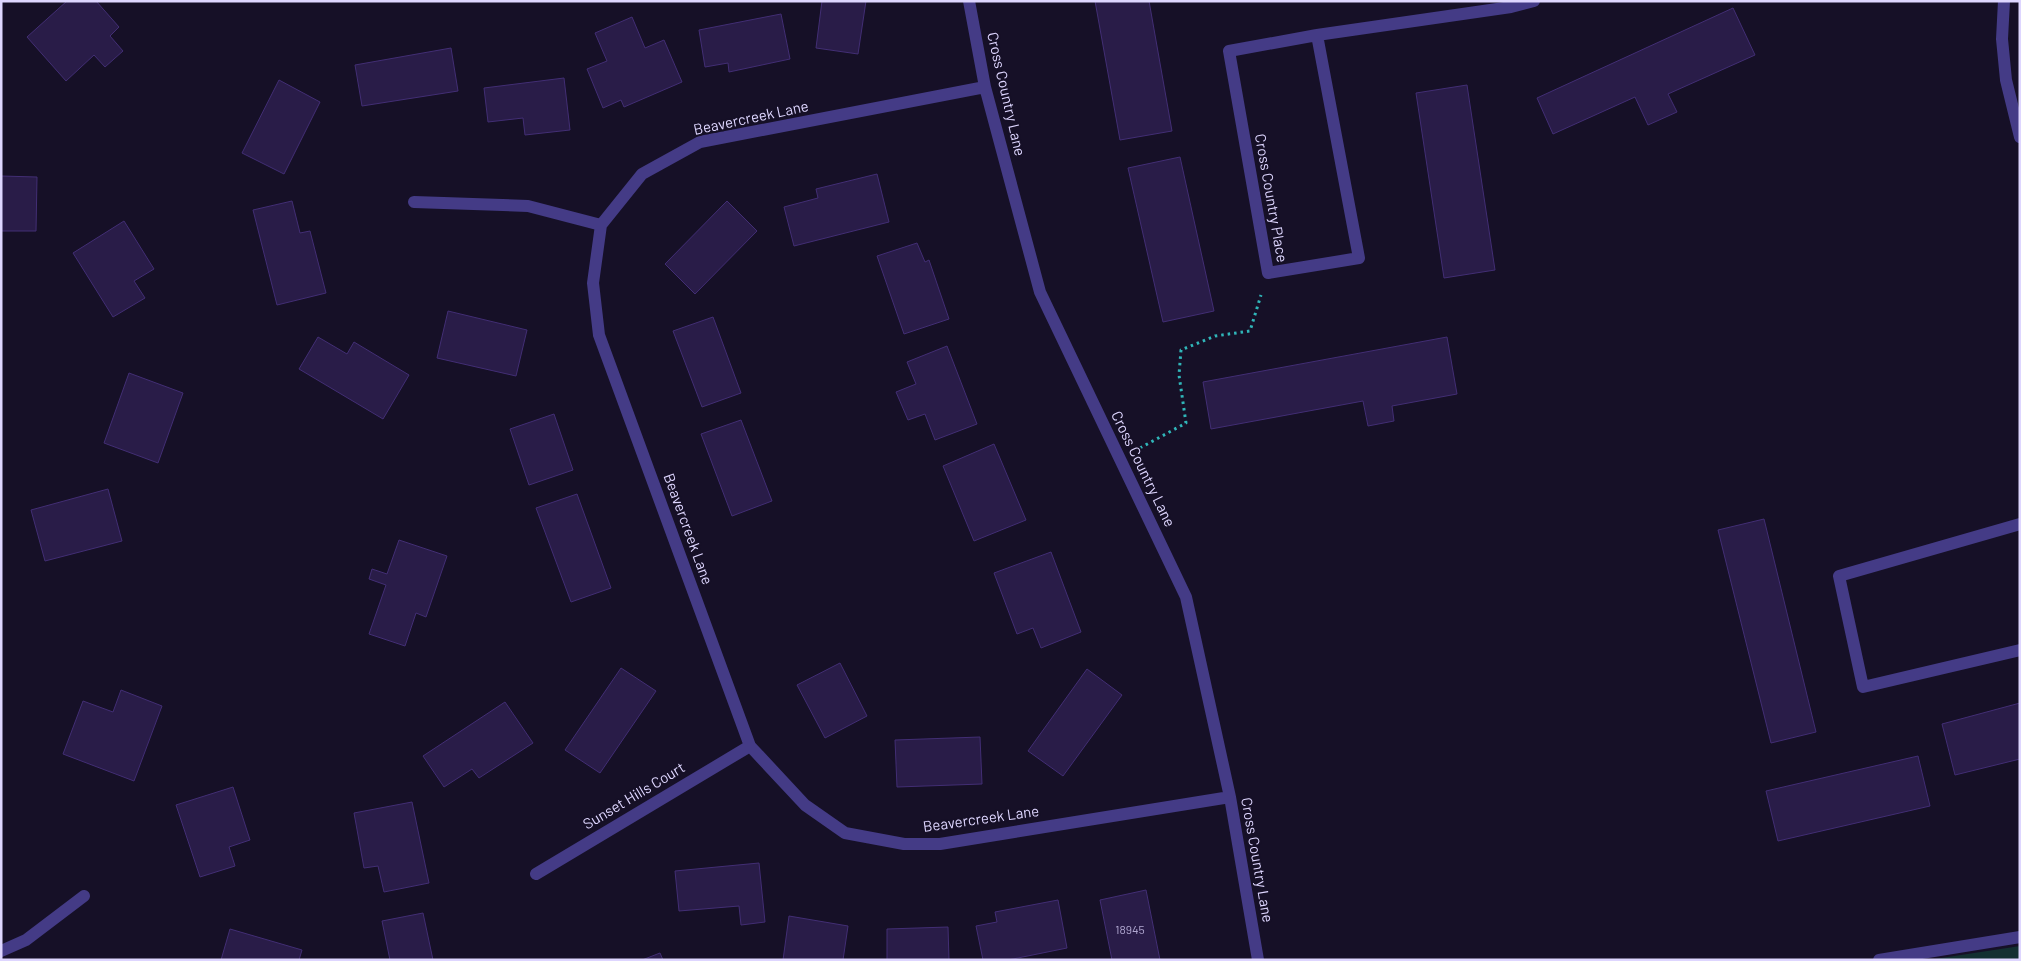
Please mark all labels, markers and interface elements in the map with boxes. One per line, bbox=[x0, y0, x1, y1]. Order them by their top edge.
street label: Cross Country Lane bbox=[984, 30, 1030, 158]
street label: Beavercreek Lane bbox=[692, 96, 810, 138]
street label: Cross Country Place bbox=[1252, 132, 1292, 264]
street label: Cross Country Lane bbox=[1108, 408, 1180, 529]
street label: Beavercreek Lane bbox=[660, 471, 717, 587]
street label: Sunset Hills Court bbox=[579, 758, 688, 833]
street label: Cross Country Lane bbox=[1238, 796, 1278, 924]
street label: Beavercreek Lane bbox=[922, 801, 1040, 835]
house number: 18945 bbox=[1115, 922, 1145, 936]

